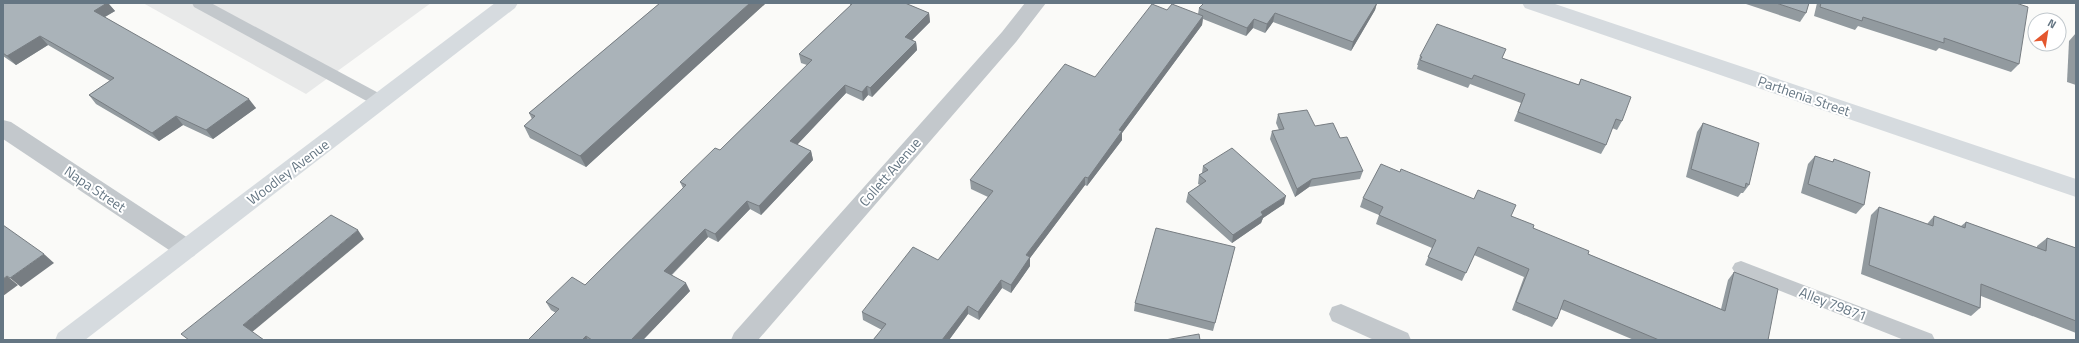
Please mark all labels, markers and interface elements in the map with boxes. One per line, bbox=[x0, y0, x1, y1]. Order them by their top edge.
north arrow bbox=[2027, 12, 2067, 52]
text: N bbox=[2045, 15, 2059, 32]
street label: Parthenia Street bbox=[1755, 70, 1853, 121]
street label: Collett Avenue bbox=[854, 133, 925, 211]
street label: Woodley Avenue bbox=[242, 134, 333, 210]
street label: Napa Street bbox=[60, 160, 130, 217]
street label: Alley 79871 bbox=[1796, 281, 1870, 326]

